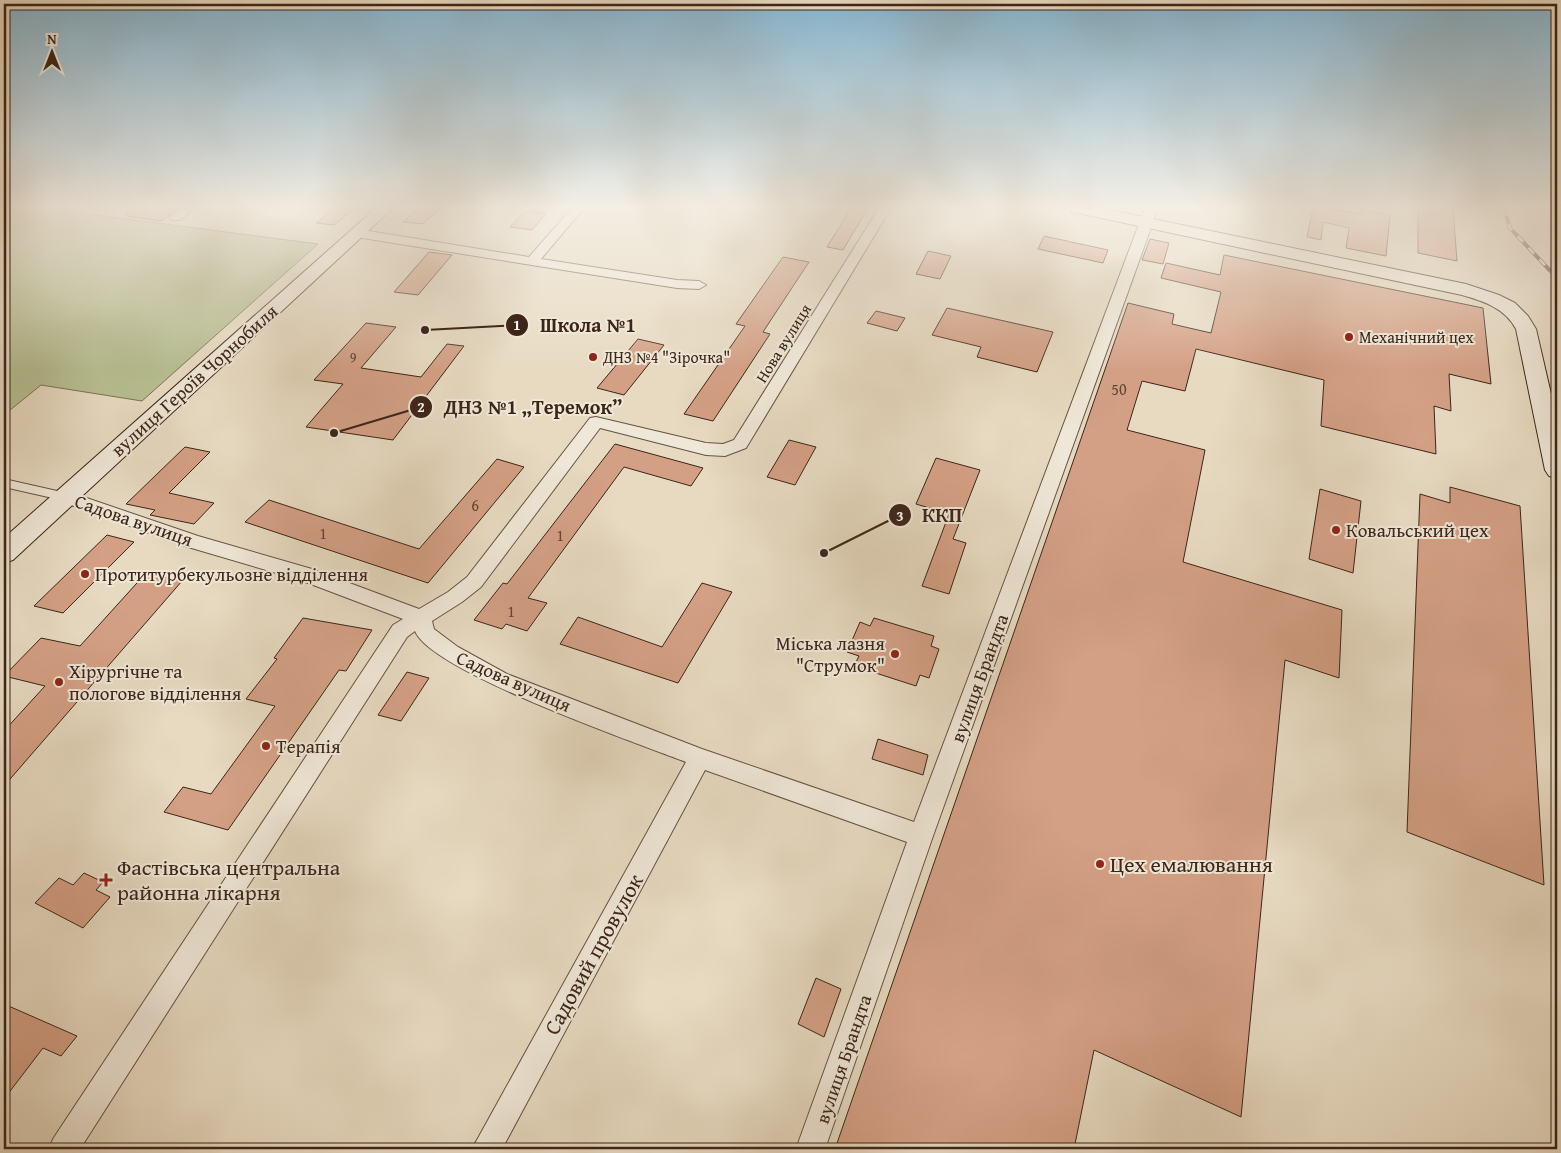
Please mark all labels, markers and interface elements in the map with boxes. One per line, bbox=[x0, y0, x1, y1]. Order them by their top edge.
north arrow bbox=[28, 28, 78, 78]
text: N bbox=[47, 29, 57, 49]
street label: вулиця Героїв Чорнобиля bbox=[104, 297, 284, 463]
street label: Нова вулиця bbox=[749, 299, 817, 387]
callout: Школа №1 bbox=[505, 307, 645, 342]
text: Школа №1 bbox=[540, 310, 636, 339]
text: 1 bbox=[513, 314, 521, 335]
place label: Механічний цех bbox=[1359, 325, 1475, 349]
marker: Механічний цех bbox=[1343, 331, 1355, 343]
place label: ДНЗ №4 "Зірочка" bbox=[602, 345, 730, 369]
house number: 9 bbox=[350, 347, 357, 367]
marker: ДНЗ №4 "Зірочка" bbox=[587, 351, 599, 363]
house number: 50 bbox=[1111, 377, 1127, 401]
callout: ДНЗ №1 „Теремок” bbox=[409, 389, 632, 424]
text: ДНЗ №1 „Теремок” bbox=[443, 392, 622, 421]
text: 2 bbox=[417, 396, 425, 417]
street label: Садова вулиця bbox=[71, 487, 197, 553]
house number: 6 bbox=[471, 493, 479, 517]
callout: ККП bbox=[887, 498, 972, 533]
text: ККП bbox=[922, 500, 962, 529]
text: 3 bbox=[896, 505, 904, 526]
place label: Ковальський цех bbox=[1346, 516, 1489, 544]
house number: 1 bbox=[319, 521, 327, 545]
house number: 1 bbox=[556, 523, 564, 547]
marker: Ковальський цех bbox=[1330, 524, 1342, 536]
place label: Протитурбекульозне відділення bbox=[95, 560, 369, 588]
marker: Протитурбекульозне відділення bbox=[79, 568, 91, 580]
house number: 1 bbox=[507, 599, 515, 623]
street label: вулиця Брандта bbox=[943, 610, 1015, 746]
place label: Міська лазня "Струмок" bbox=[776, 629, 885, 679]
street label: Садова вулиця bbox=[452, 643, 576, 719]
marker: Міська лазня "Струмок" bbox=[889, 648, 901, 660]
place label: Хірургічне та пологове відділення bbox=[69, 657, 242, 707]
marker: Хірургічне та пологове відділення bbox=[53, 676, 65, 688]
place label: Терапія bbox=[276, 732, 341, 760]
marker: Терапія bbox=[260, 740, 272, 752]
place label: Цех емалювання bbox=[1110, 848, 1273, 880]
place label: Фастівська центральна районна лікарня bbox=[117, 851, 341, 908]
marker: Цех емалювання bbox=[1094, 858, 1106, 870]
street label: Садовий провулок bbox=[535, 867, 651, 1040]
marker: Фастівська центральна районна лікарня bbox=[99, 873, 113, 887]
street label: вулиця Брандта bbox=[808, 991, 878, 1127]

